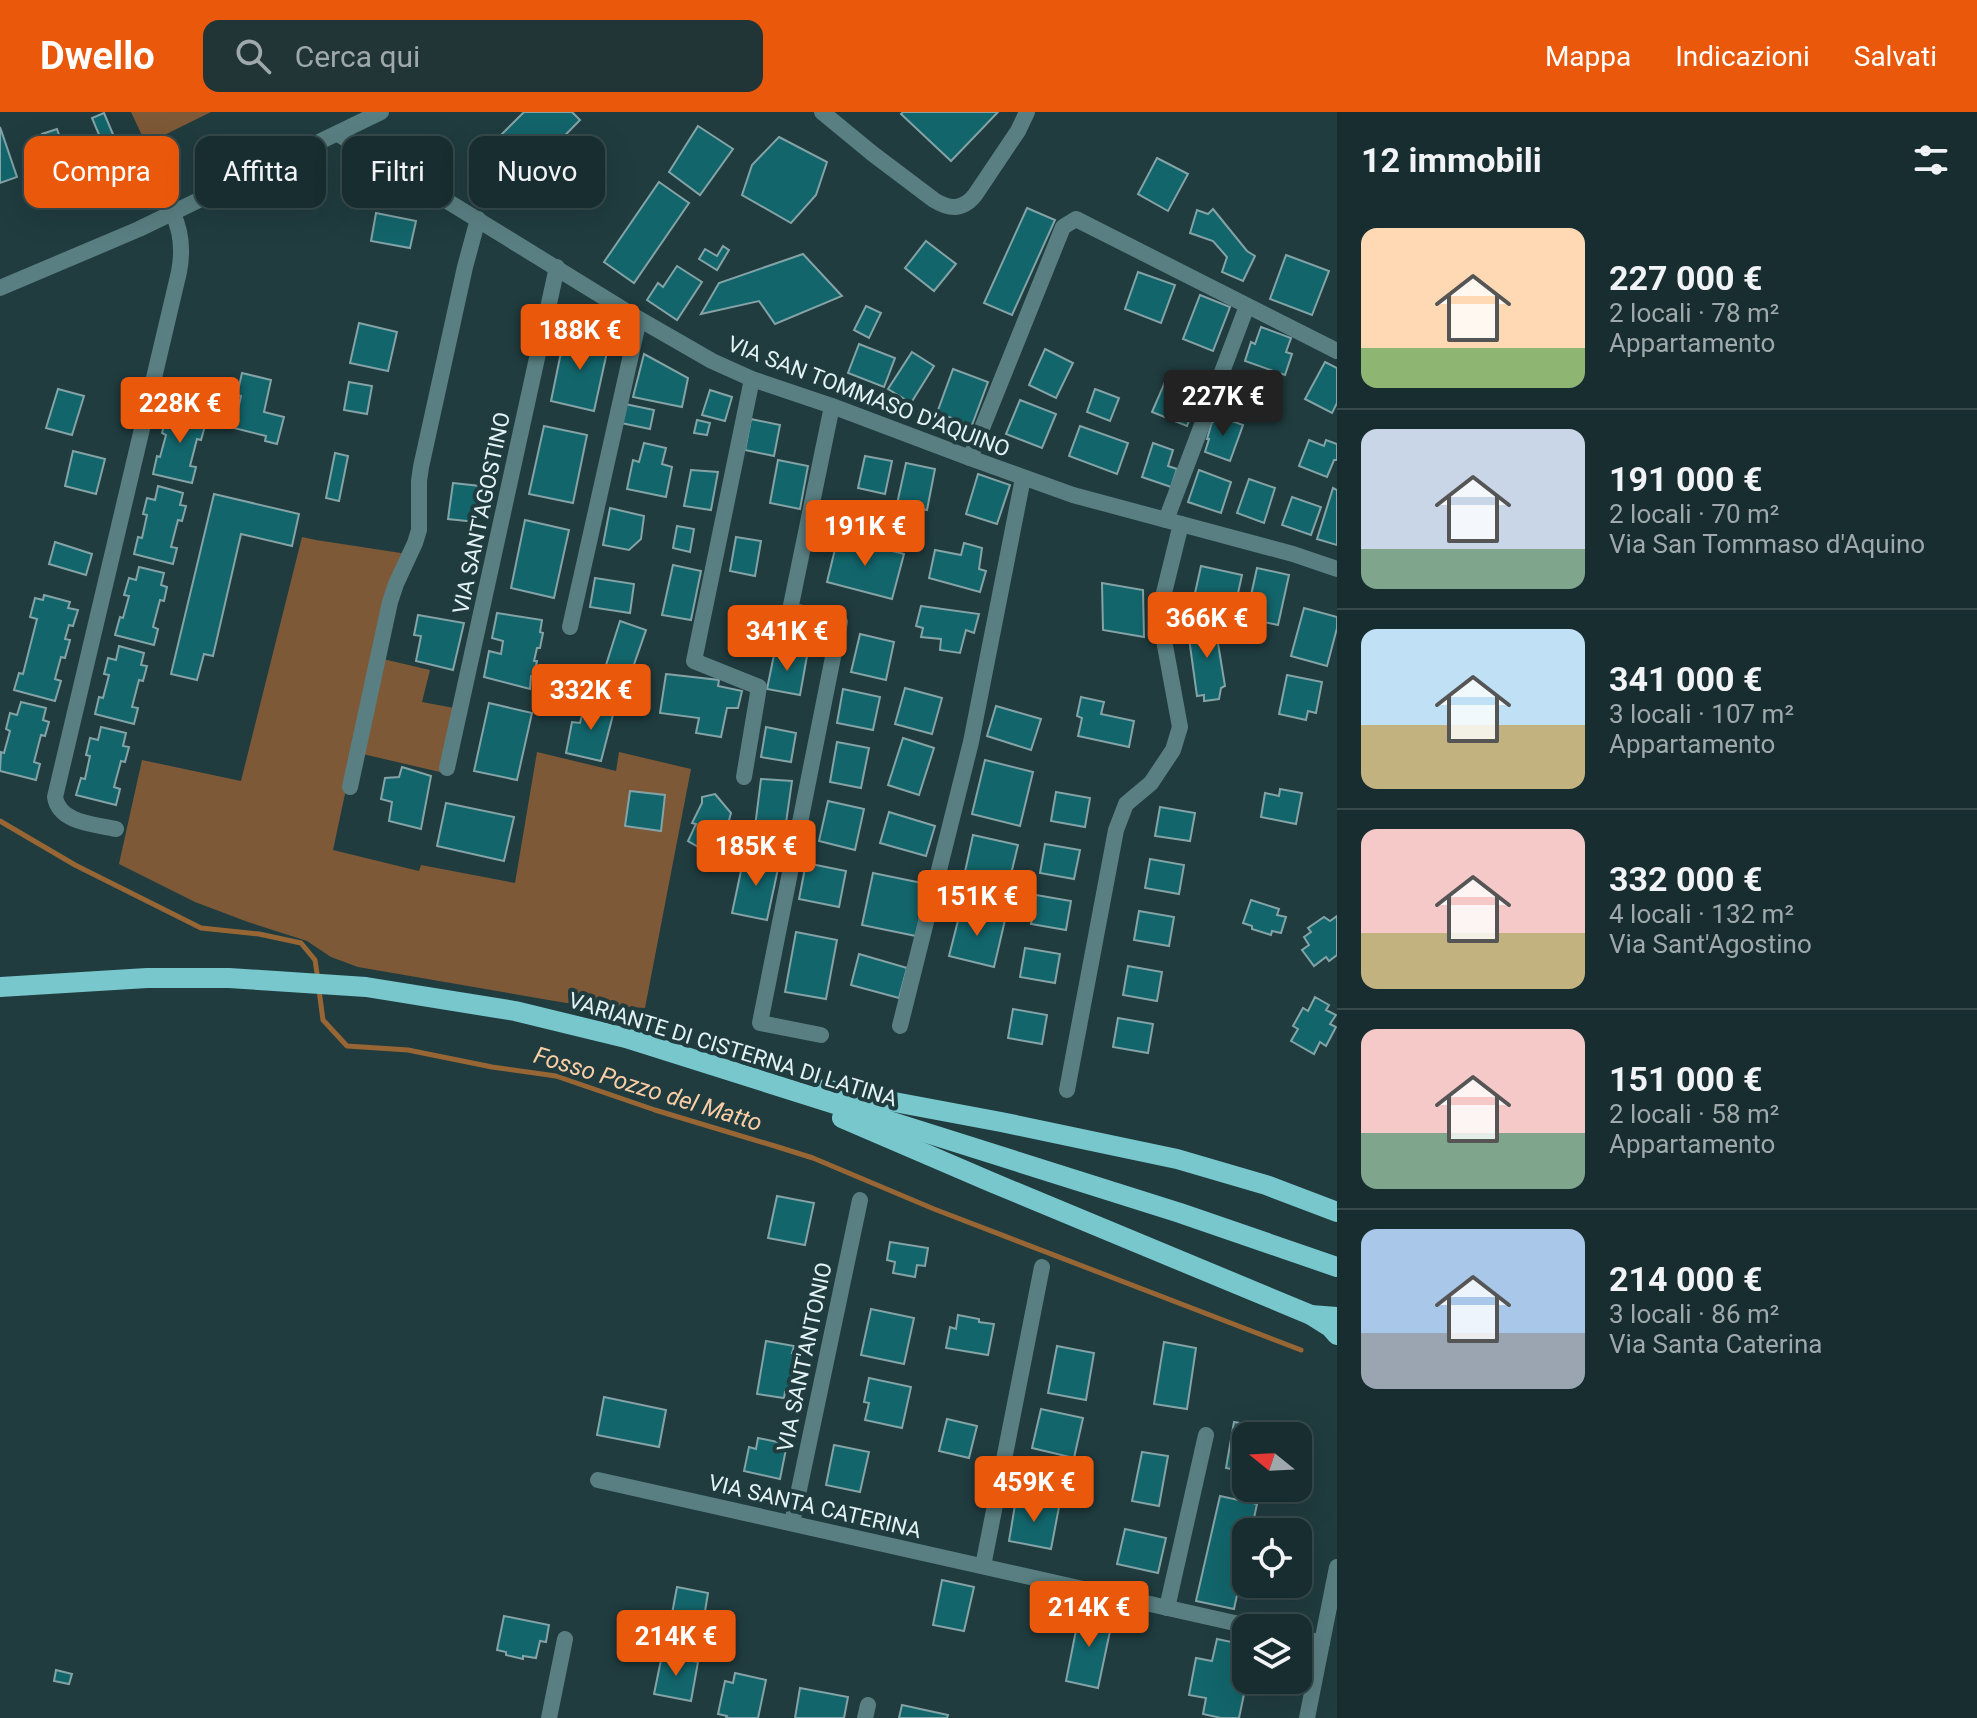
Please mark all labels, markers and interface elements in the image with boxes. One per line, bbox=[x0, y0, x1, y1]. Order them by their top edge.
search box bbox=[203, 20, 763, 92]
text: Dwello bbox=[40, 34, 155, 78]
icon: search bbox=[231, 34, 275, 78]
text: Cerca qui bbox=[295, 39, 420, 74]
text: Mappa bbox=[1545, 40, 1631, 73]
text: Indicazioni bbox=[1675, 40, 1810, 73]
text: Salvati bbox=[1854, 40, 1937, 73]
chip: Compra bbox=[24, 136, 179, 208]
chip: Affitta bbox=[195, 136, 326, 208]
chip: Filtri bbox=[342, 136, 453, 208]
chip: Nuovo bbox=[469, 136, 605, 208]
icon: filters bbox=[1909, 138, 1953, 182]
text: 12 immobili bbox=[1361, 140, 1542, 180]
text: 227 000 € bbox=[1609, 258, 1762, 298]
icon: home bbox=[1425, 260, 1521, 356]
text: 2 locali · 78 m² bbox=[1609, 298, 1779, 328]
pin: 188K € bbox=[515, 304, 645, 372]
text: 188K € bbox=[539, 315, 621, 345]
text: Appartamento bbox=[1609, 328, 1775, 358]
street label: VIA SAN TOMMASO D'AQUINO bbox=[724, 331, 1013, 462]
pin: 227K € bbox=[1158, 370, 1288, 438]
pin: 228K € bbox=[115, 377, 245, 445]
text: 227K € bbox=[1182, 381, 1264, 411]
text: 228K € bbox=[139, 388, 221, 418]
street label: VIA SANT'AGOSTINO bbox=[448, 410, 515, 616]
text: 191 000 € bbox=[1609, 459, 1762, 499]
icon: home bbox=[1425, 461, 1521, 557]
text: 2 locali · 70 m² bbox=[1609, 499, 1779, 529]
pin: 191K € bbox=[800, 500, 930, 568]
text: 191K € bbox=[824, 511, 906, 541]
text: Via San Tommaso d'Aquino bbox=[1609, 529, 1925, 559]
pin: 366K € bbox=[1142, 592, 1272, 660]
text: 366K € bbox=[1166, 603, 1248, 633]
pin: 341K € bbox=[722, 605, 852, 673]
text: 341K € bbox=[746, 616, 828, 646]
text: 341 000 € bbox=[1609, 659, 1762, 699]
icon: home bbox=[1425, 661, 1521, 757]
pin: 332K € bbox=[526, 664, 656, 732]
text: 332K € bbox=[550, 675, 632, 705]
text: 3 locali · 107 m² bbox=[1609, 699, 1794, 729]
text: Appartamento bbox=[1609, 729, 1775, 759]
pin: 185K € bbox=[691, 820, 821, 888]
text: 185K € bbox=[715, 831, 797, 861]
text: 332 000 € bbox=[1609, 859, 1762, 899]
icon: home bbox=[1425, 861, 1521, 957]
pin: 151K € bbox=[912, 870, 1042, 938]
text: 151K € bbox=[936, 881, 1018, 911]
text: 4 locali · 132 m² bbox=[1609, 899, 1794, 929]
text: Via Sant'Agostino bbox=[1609, 929, 1812, 959]
street label: VARIANTE DI CISTERNA DI LATINA bbox=[565, 987, 901, 1112]
water label: Fosso Pozzo del Matto bbox=[531, 1041, 765, 1137]
text: 151 000 € bbox=[1609, 1059, 1762, 1099]
icon: home bbox=[1425, 1061, 1521, 1157]
text: 2 locali · 58 m² bbox=[1609, 1099, 1779, 1129]
text: Appartamento bbox=[1609, 1129, 1775, 1159]
text: 214 000 € bbox=[1609, 1259, 1762, 1299]
street label: VIA SANT'ANTONIO bbox=[772, 1260, 837, 1454]
icon: home bbox=[1425, 1261, 1521, 1357]
text: 3 locali · 86 m² bbox=[1609, 1299, 1779, 1329]
text: Via Santa Caterina bbox=[1609, 1329, 1823, 1359]
north arrow bbox=[1232, 1422, 1312, 1502]
map controls bbox=[1232, 1422, 1312, 1694]
pin: 459K € bbox=[969, 1456, 1099, 1524]
text: 459K € bbox=[993, 1467, 1075, 1497]
street label: VIA SANTA CATERINA bbox=[706, 1470, 924, 1543]
button: locate bbox=[1232, 1518, 1312, 1598]
pin: 214K € bbox=[1024, 1581, 1154, 1649]
text: 214K € bbox=[1048, 1592, 1130, 1622]
pin: 214K € bbox=[611, 1610, 741, 1678]
button: layers bbox=[1232, 1614, 1312, 1694]
text: 214K € bbox=[635, 1621, 717, 1651]

